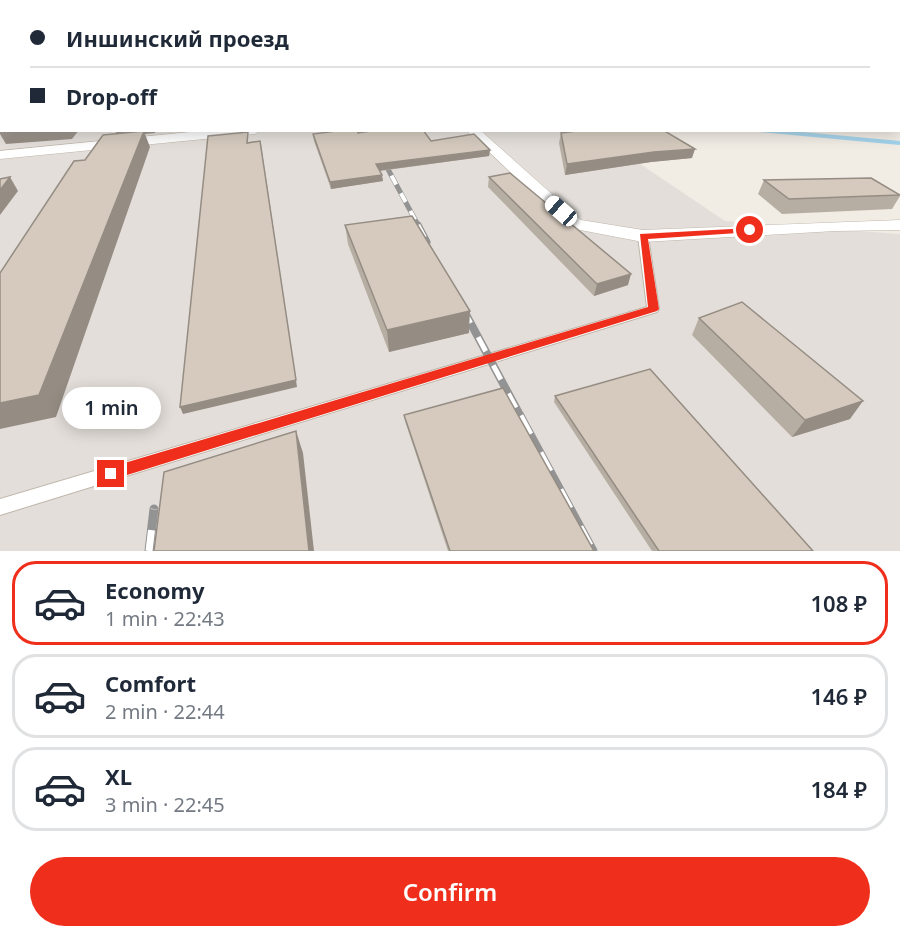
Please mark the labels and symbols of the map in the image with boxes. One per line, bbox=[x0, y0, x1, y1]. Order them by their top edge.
car bbox=[542, 192, 580, 230]
route start bbox=[736, 216, 763, 243]
callout: 1 min bbox=[62, 387, 160, 429]
route end bbox=[97, 460, 124, 487]

